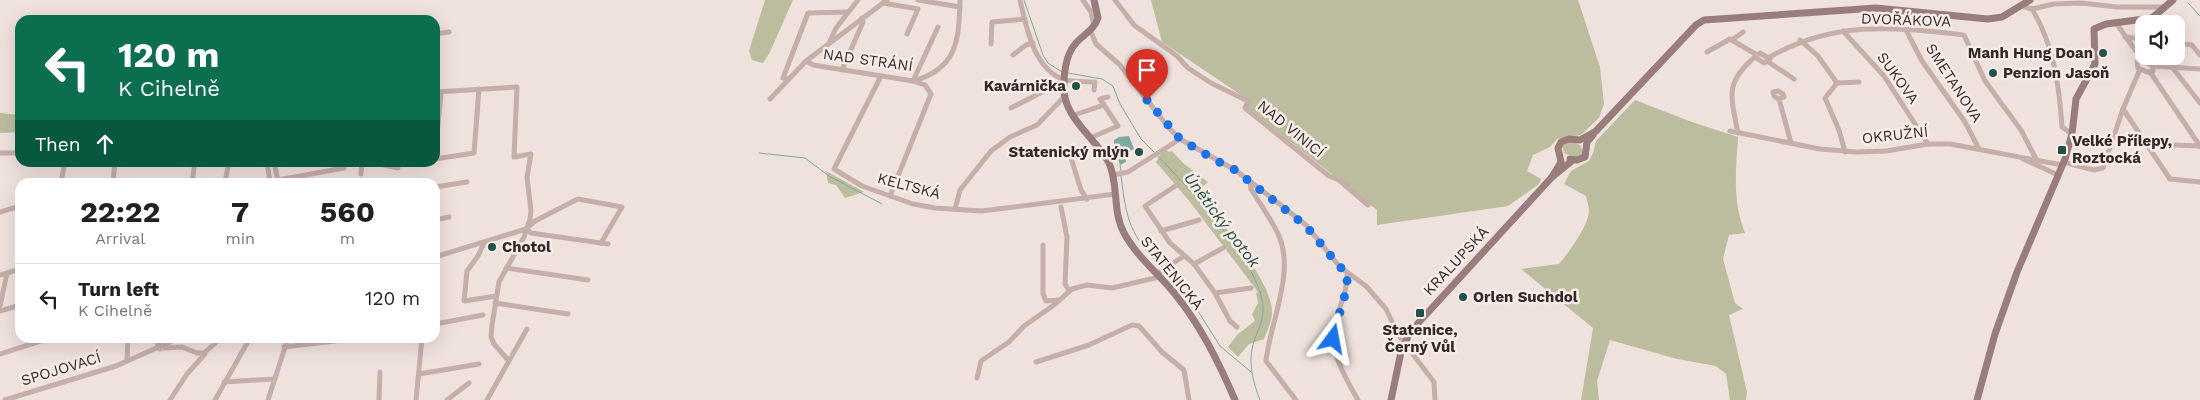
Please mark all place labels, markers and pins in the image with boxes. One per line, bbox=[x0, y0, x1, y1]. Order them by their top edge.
place label: Manh Hung Doan bbox=[1968, 44, 2093, 62]
marker: Manh Hung Doan bbox=[2097, 47, 2109, 59]
pin bbox=[1126, 49, 1168, 100]
place label: Penzion Jasoň bbox=[2003, 64, 2109, 82]
marker: Penzion Jasoň bbox=[1987, 67, 1999, 79]
place label: Kavárnička bbox=[984, 77, 1066, 95]
marker: Kavárnička bbox=[1070, 80, 1082, 92]
place label: Velké Přílepy, Roztocká bbox=[2072, 132, 2172, 167]
place label: Statenický mlýn bbox=[1009, 143, 1129, 161]
marker: Velké Přílepy, Roztocká bbox=[2056, 144, 2068, 156]
marker: Statenický mlýn bbox=[1133, 146, 1145, 158]
place label: Chotol bbox=[502, 238, 551, 256]
marker: Chotol bbox=[486, 241, 498, 253]
place label: Orlen Suchdol bbox=[1473, 288, 1578, 306]
marker: Orlen Suchdol bbox=[1457, 291, 1469, 303]
marker: Statenice, Černý Vůl bbox=[1414, 307, 1426, 319]
place label: Statenice, Černý Vůl bbox=[1382, 321, 1458, 356]

